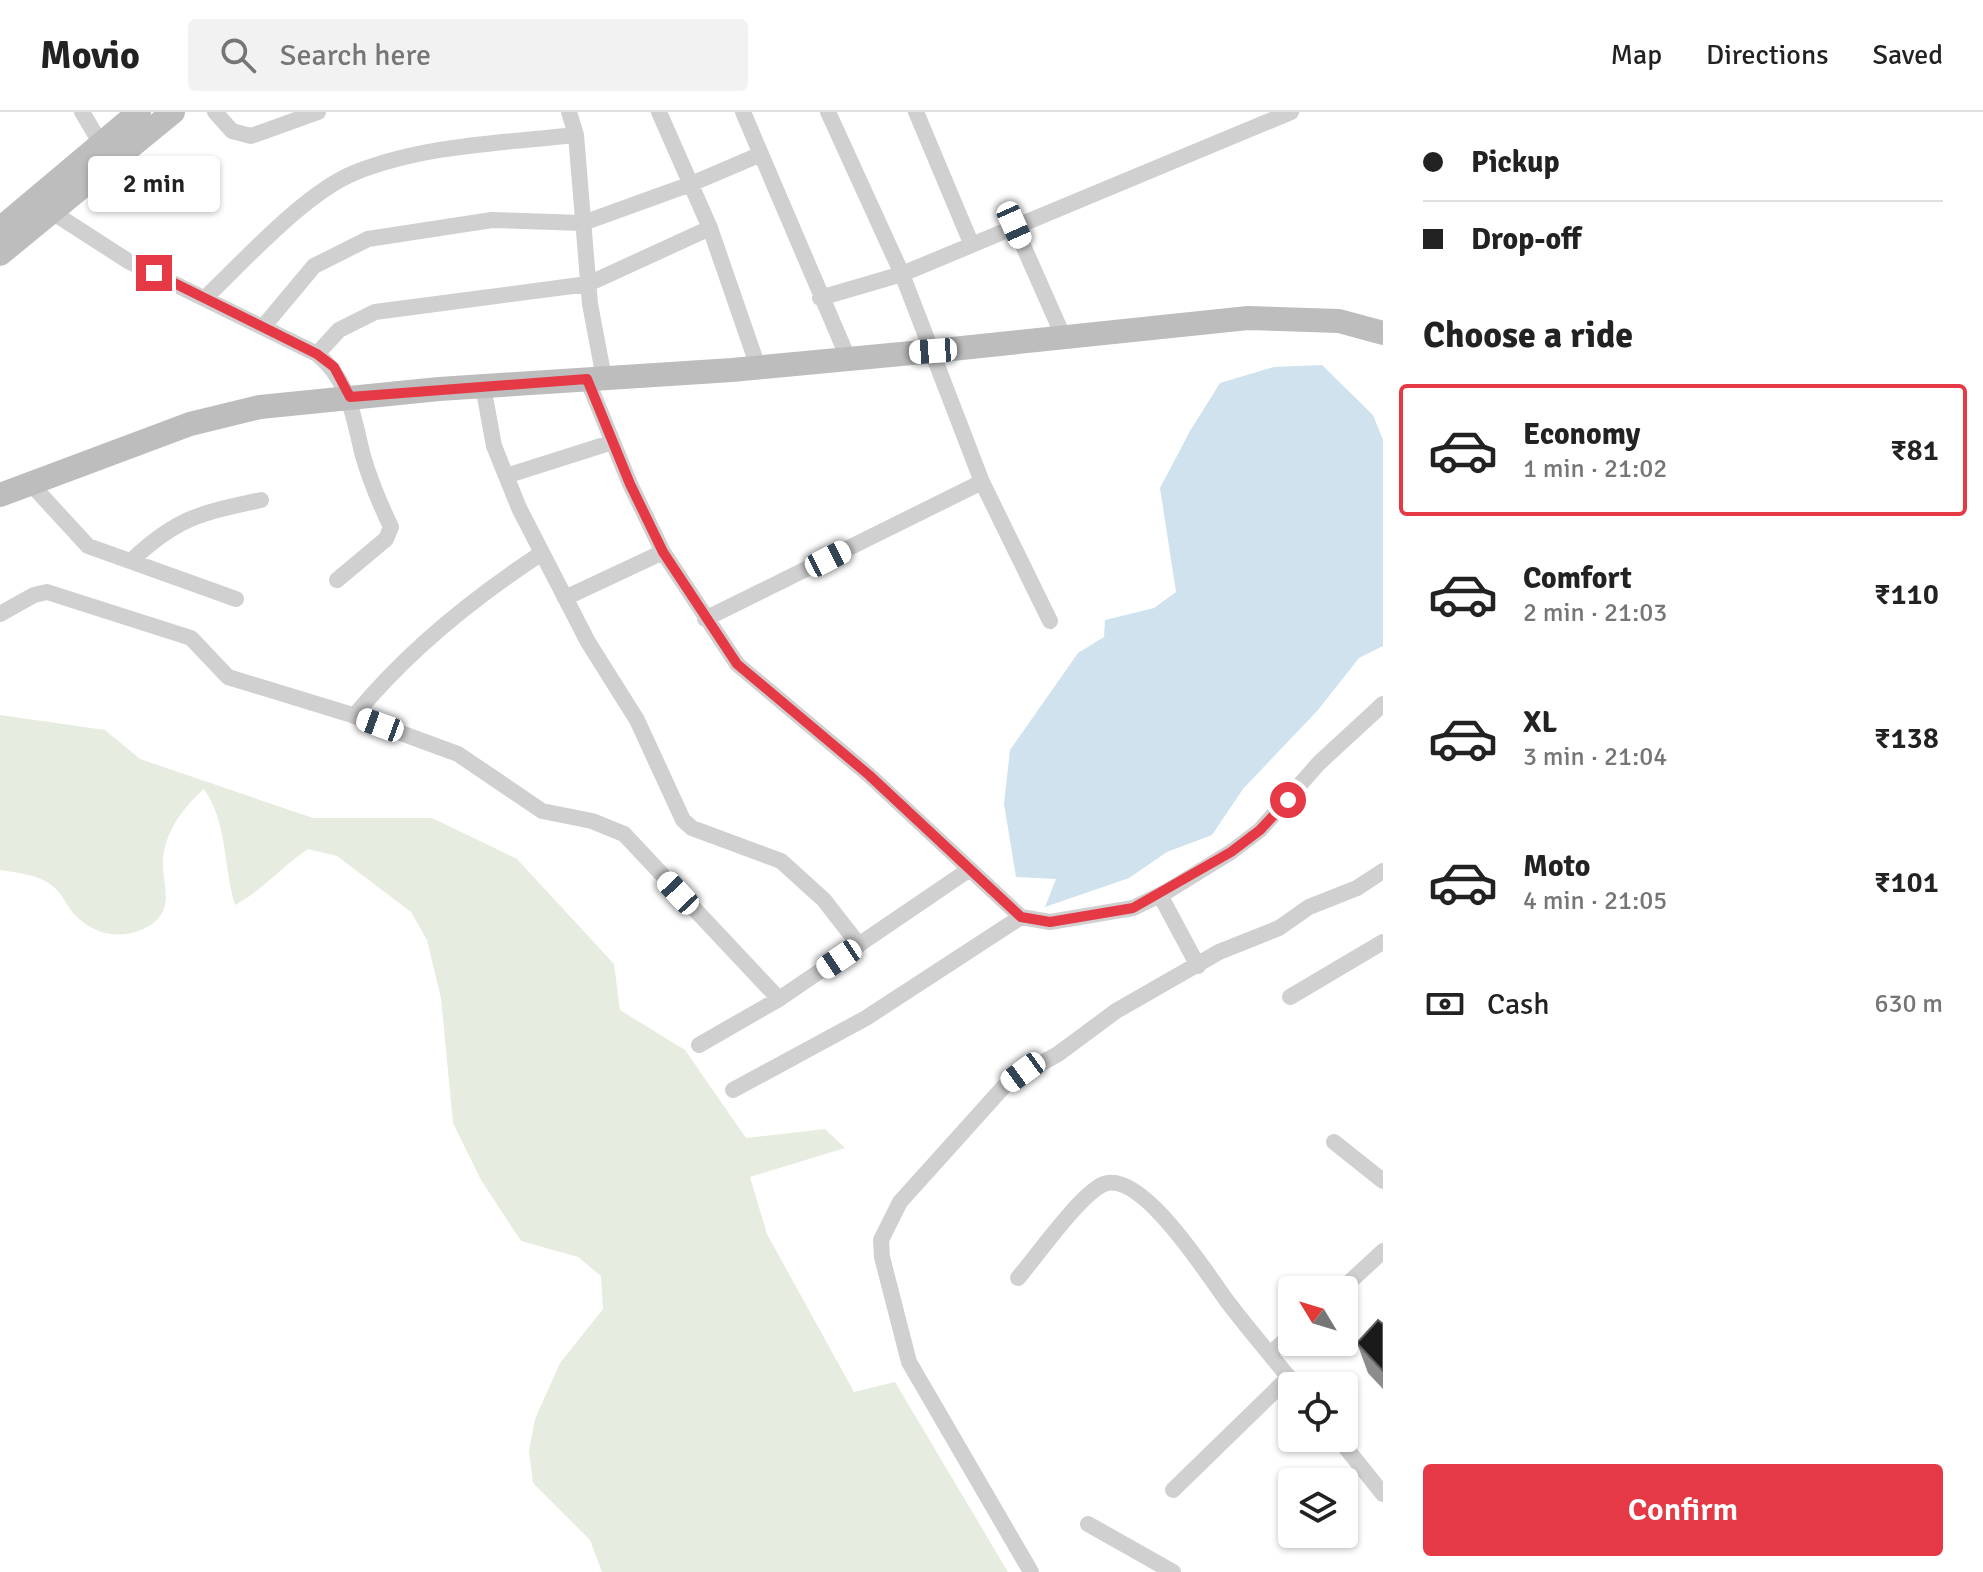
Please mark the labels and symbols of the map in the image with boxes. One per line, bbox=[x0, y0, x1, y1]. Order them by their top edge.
callout: 2 min bbox=[88, 157, 220, 213]
car bbox=[993, 198, 1035, 252]
route end bbox=[136, 255, 172, 291]
car bbox=[908, 337, 958, 365]
car bbox=[801, 537, 855, 581]
car bbox=[353, 706, 407, 744]
route start bbox=[1270, 782, 1306, 818]
car bbox=[653, 867, 703, 919]
car bbox=[812, 936, 866, 982]
car bbox=[997, 1048, 1049, 1096]
north arrow bbox=[1278, 1276, 1358, 1356]

